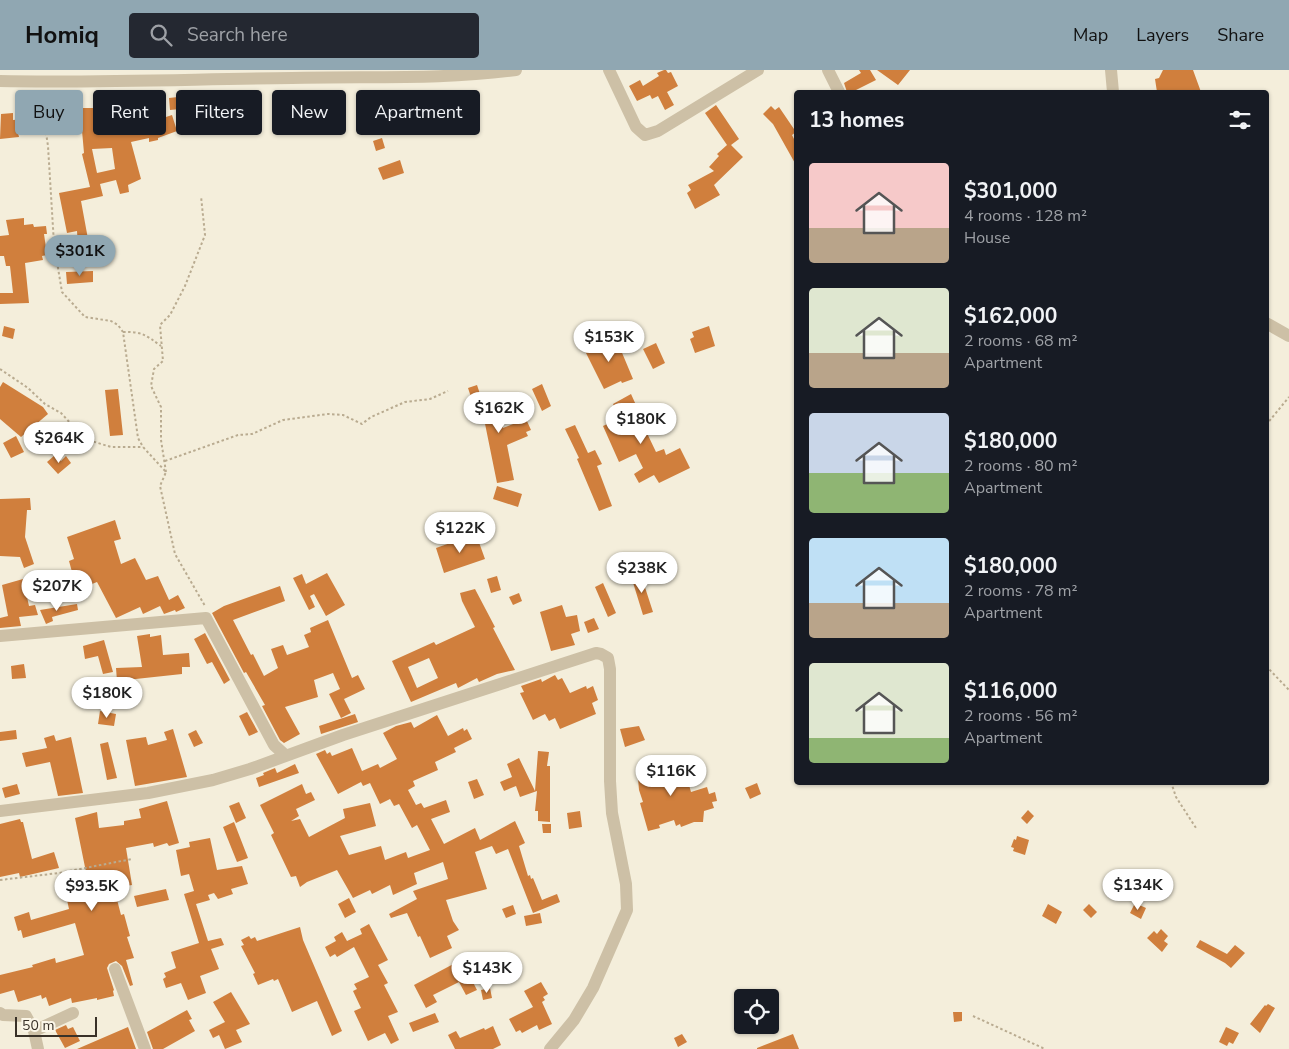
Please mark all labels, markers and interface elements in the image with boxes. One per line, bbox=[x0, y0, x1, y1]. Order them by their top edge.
search box bbox=[129, 13, 479, 58]
text: Homiq bbox=[25, 19, 99, 51]
icon: search bbox=[147, 21, 175, 49]
text: Search here bbox=[187, 22, 288, 48]
text: Map bbox=[1073, 23, 1108, 47]
text: Layers bbox=[1136, 23, 1189, 47]
text: Share bbox=[1217, 23, 1264, 47]
chip: Buy bbox=[15, 90, 83, 135]
chip: Rent bbox=[93, 90, 166, 135]
chip: Filters bbox=[176, 90, 262, 135]
chip: New bbox=[272, 90, 346, 135]
chip: Apartment bbox=[356, 90, 480, 135]
text: 13 homes bbox=[809, 106, 904, 134]
icon: filters bbox=[1226, 106, 1254, 134]
text: $301,000 bbox=[964, 177, 1057, 205]
icon: home bbox=[849, 183, 909, 243]
text: 4 rooms · 128 m² bbox=[964, 205, 1087, 227]
text: House bbox=[964, 227, 1010, 249]
pin: $301K bbox=[45, 234, 115, 277]
text: $301K bbox=[55, 240, 105, 262]
text: $162,000 bbox=[964, 302, 1057, 330]
icon: home bbox=[849, 308, 909, 368]
pin: $153K bbox=[574, 320, 644, 363]
text: $153K bbox=[584, 326, 634, 348]
text: 2 rooms · 68 m² bbox=[964, 330, 1077, 352]
text: Apartment bbox=[964, 352, 1042, 374]
pin: $162K bbox=[464, 392, 534, 434]
text: $162K bbox=[474, 397, 524, 419]
pin: $180K bbox=[606, 402, 676, 445]
text: $180K bbox=[616, 408, 666, 430]
pin: $264K bbox=[24, 422, 94, 464]
text: $264K bbox=[34, 427, 84, 449]
text: $180,000 bbox=[964, 427, 1057, 455]
icon: home bbox=[849, 433, 909, 493]
text: 2 rooms · 80 m² bbox=[964, 455, 1077, 477]
text: Apartment bbox=[964, 477, 1042, 499]
pin: $122K bbox=[425, 512, 495, 554]
text: $122K bbox=[435, 517, 485, 539]
pin: $238K bbox=[607, 552, 677, 594]
text: $180,000 bbox=[964, 552, 1057, 580]
text: $238K bbox=[617, 557, 667, 579]
icon: home bbox=[849, 558, 909, 618]
pin: $207K bbox=[22, 570, 92, 612]
text: $207K bbox=[32, 575, 82, 597]
text: 2 rooms · 78 m² bbox=[964, 580, 1077, 602]
text: Apartment bbox=[964, 602, 1042, 624]
pin: $180K bbox=[72, 676, 142, 719]
text: $116,000 bbox=[964, 677, 1057, 705]
text: $180K bbox=[82, 682, 132, 704]
icon: home bbox=[849, 683, 909, 743]
text: 2 rooms · 56 m² bbox=[964, 705, 1077, 727]
text: Apartment bbox=[964, 727, 1042, 749]
pin: $116K bbox=[636, 754, 706, 797]
text: $116K bbox=[646, 760, 696, 782]
pin: $134K bbox=[1103, 868, 1173, 911]
pin: $93.5K bbox=[51, 870, 133, 912]
text: $134K bbox=[1113, 874, 1163, 896]
text: $93.5K bbox=[66, 875, 119, 897]
pin: $143K bbox=[452, 952, 522, 994]
text: $143K bbox=[462, 957, 512, 979]
map controls bbox=[734, 989, 779, 1034]
button: locate bbox=[734, 989, 779, 1034]
scale bar bbox=[15, 1014, 98, 1037]
text: 50 m bbox=[22, 1016, 54, 1035]

